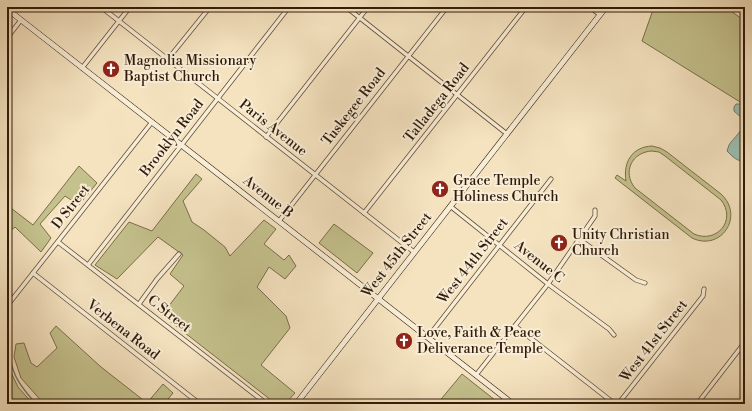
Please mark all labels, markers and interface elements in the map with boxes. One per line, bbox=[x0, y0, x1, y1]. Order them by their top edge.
place label: Magnolia Missionary Baptist Church bbox=[123, 52, 256, 86]
church icon: Magnolia Missionary Baptist Church bbox=[101, 59, 121, 79]
street label: Talladega Road bbox=[400, 60, 474, 146]
street label: Tuskegee Road bbox=[318, 65, 390, 149]
street label: Brooklyn Road bbox=[136, 96, 208, 181]
street label: Paris Avenue bbox=[235, 96, 311, 160]
street label: Avenue B bbox=[238, 171, 297, 222]
place label: Grace Temple Holiness Church bbox=[453, 172, 559, 206]
church icon: Grace Temple Holiness Church bbox=[430, 179, 450, 199]
street label: D Street bbox=[48, 181, 94, 233]
street label: West 45th Street bbox=[357, 209, 436, 302]
street label: West 44th Street bbox=[433, 214, 512, 308]
place label: Unity Christian Church bbox=[572, 226, 670, 260]
church icon: Unity Christian Church bbox=[549, 233, 569, 253]
street label: Avenue C bbox=[510, 236, 568, 287]
street label: C Street bbox=[144, 291, 194, 337]
street label: Verbena Road bbox=[82, 295, 163, 364]
street label: West 41st Street bbox=[616, 296, 692, 387]
place label: Love, Faith & Peace Deliverance Temple bbox=[417, 324, 543, 358]
church icon: Love, Faith & Peace Deliverance Temple bbox=[394, 331, 414, 351]

